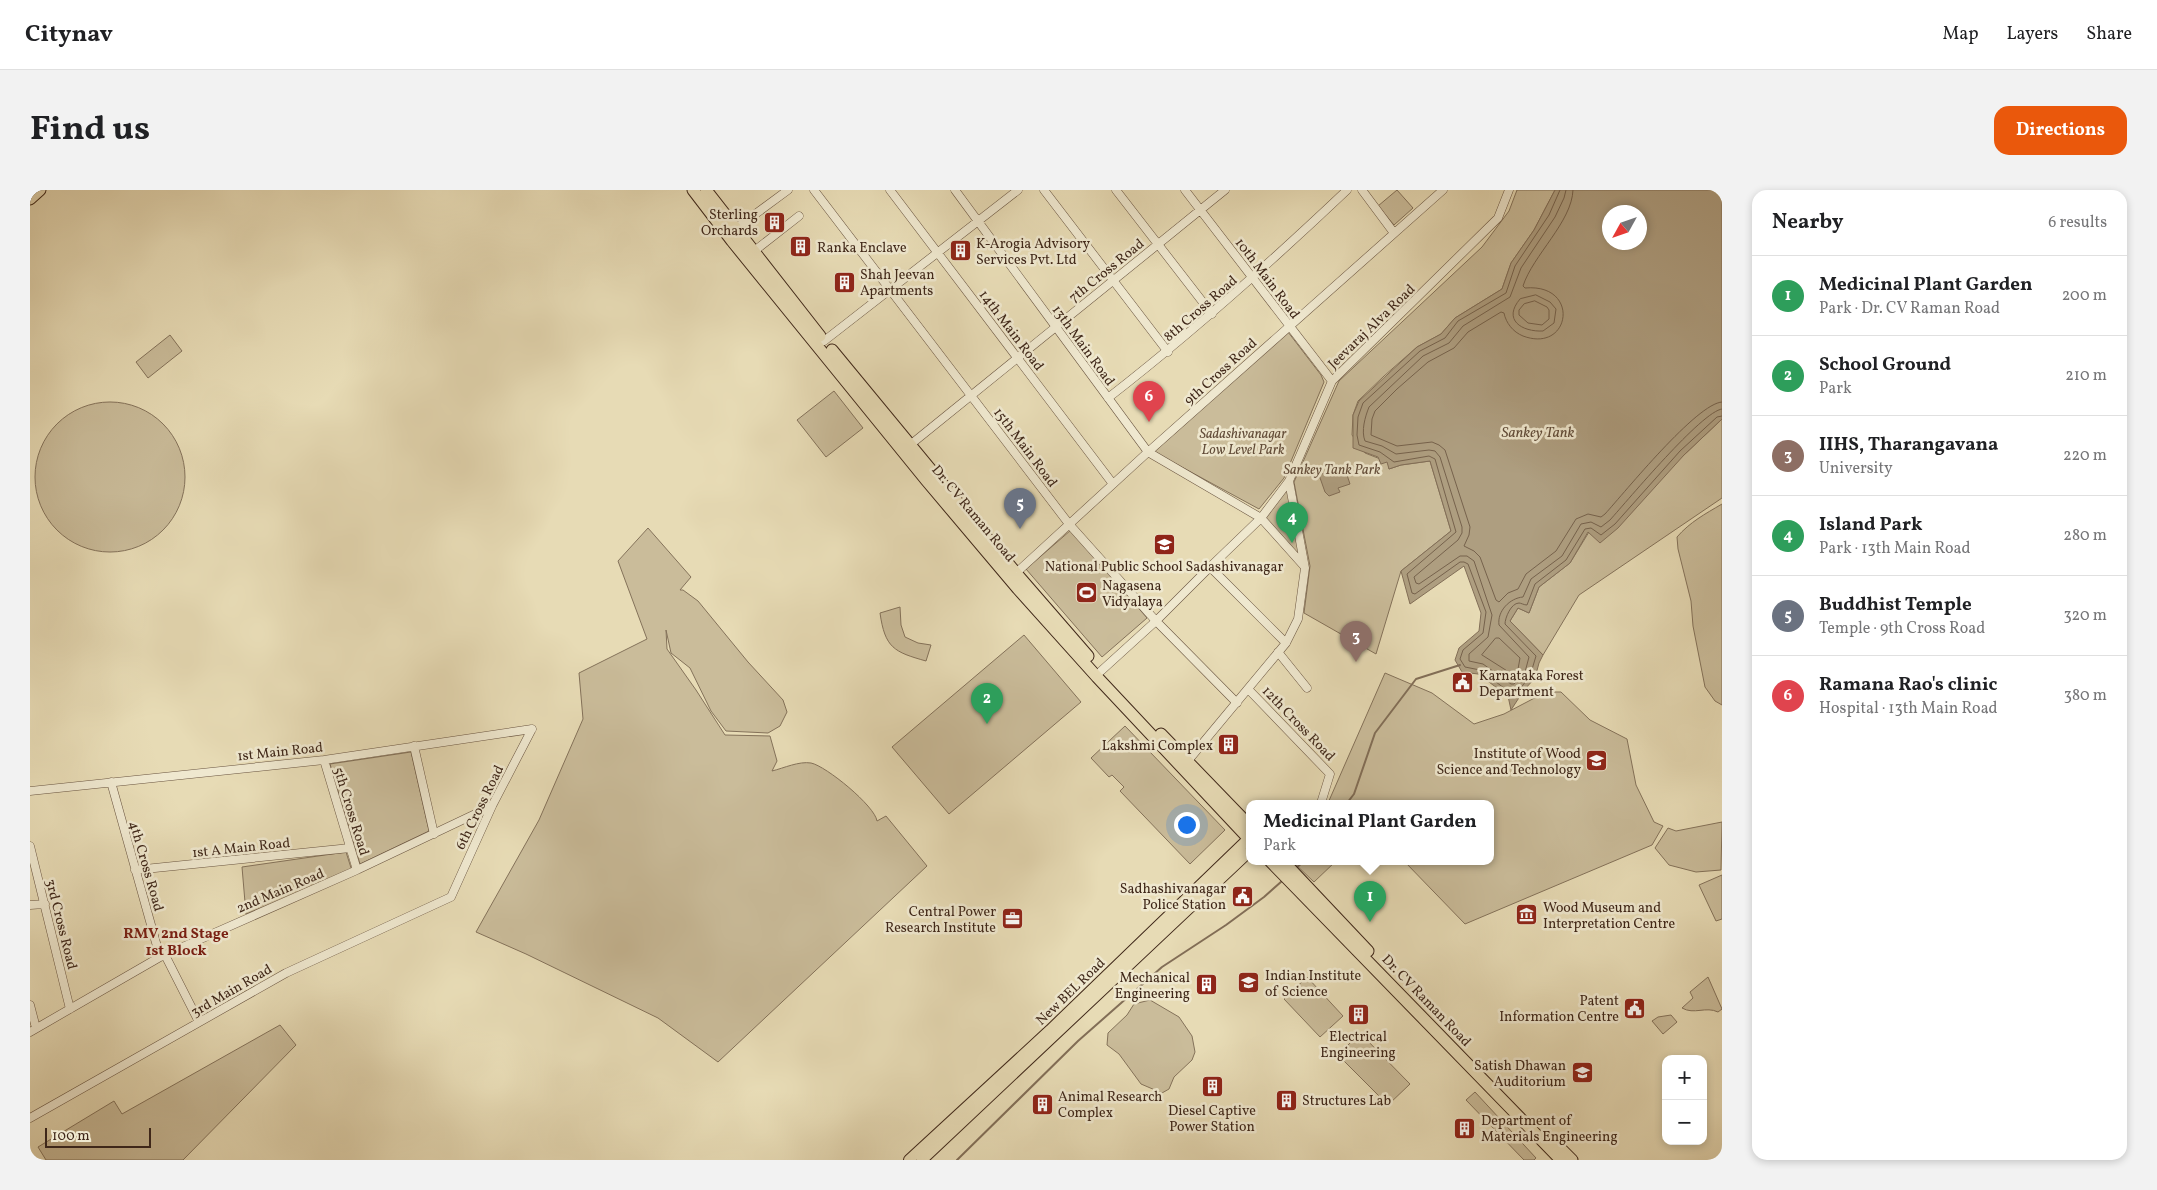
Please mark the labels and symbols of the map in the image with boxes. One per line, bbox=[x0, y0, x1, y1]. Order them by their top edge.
north arrow bbox=[1602, 205, 1647, 250]
place label: Sterling Orchards bbox=[701, 206, 758, 241]
building icon: Sterling Orchards bbox=[762, 210, 786, 234]
street label: 10th Main Road bbox=[1230, 234, 1304, 323]
building icon: Ranka Enclave bbox=[789, 235, 813, 259]
place label: K-Arogia Advisory Services Pvt. Ltd bbox=[976, 235, 1091, 270]
street label: 7th Cross Road bbox=[1065, 235, 1149, 307]
place label: Ranka Enclave bbox=[817, 239, 907, 258]
building icon: K-Arogia Advisory Services Pvt. Ltd bbox=[948, 239, 972, 263]
place label: Shah Jeevan Apartments bbox=[860, 266, 935, 301]
building icon: Shah Jeevan Apartments bbox=[832, 270, 856, 294]
street label: 8th Cross Road bbox=[1160, 272, 1242, 346]
street label: Jeevaraj Alva Road bbox=[1324, 280, 1420, 374]
street label: 14th Main Road bbox=[974, 287, 1048, 375]
street label: 13th Main Road bbox=[1047, 302, 1119, 390]
street label: 9th Cross Road bbox=[1180, 334, 1262, 410]
pin: 6 bbox=[1133, 381, 1165, 422]
street label: 15th Main Road bbox=[989, 404, 1061, 492]
water label: Sankey Tank bbox=[1502, 423, 1575, 444]
park label: Sadashivanagar Low Level Park bbox=[1200, 425, 1287, 460]
street label: Dr. CV Raman Road bbox=[927, 461, 1019, 567]
park label: Sankey Tank Park bbox=[1284, 461, 1381, 480]
pin: 5 bbox=[1004, 488, 1036, 529]
pin: 4 bbox=[1276, 502, 1308, 543]
school or university icon: National Public School Sadashivanagar bbox=[1152, 532, 1176, 556]
place label: National Public School Sadashivanagar bbox=[1045, 558, 1283, 577]
place label: Nagasena Vidyalaya bbox=[1102, 577, 1163, 612]
sports icon: Nagasena Vidyalaya bbox=[1074, 581, 1098, 605]
pin: 3 bbox=[1340, 621, 1372, 662]
place label: Karnataka Forest Department bbox=[1479, 667, 1584, 702]
public building icon: Karnataka Forest Department bbox=[1451, 671, 1475, 695]
street label: 12th Cross Road bbox=[1257, 682, 1339, 766]
pin: 2 bbox=[971, 683, 1003, 724]
building icon: Lakshmi Complex bbox=[1217, 733, 1241, 757]
place label: Lakshmi Complex bbox=[1102, 737, 1213, 756]
street label: 1st Main Road bbox=[236, 739, 324, 766]
place label: Institute of Wood Science and Technology bbox=[1436, 745, 1581, 780]
school or university icon: Institute of Wood Science and Technology bbox=[1585, 749, 1609, 773]
street label: 6th Cross Road bbox=[452, 762, 509, 853]
street label: 5th Cross Road bbox=[328, 765, 373, 858]
your location bbox=[1174, 812, 1200, 838]
street label: 4th Cross Road bbox=[124, 819, 168, 914]
street label: 1st A Main Road bbox=[191, 834, 291, 863]
street label: 2nd Main Road bbox=[234, 864, 327, 918]
street label: 3rd Cross Road bbox=[40, 877, 81, 972]
place label: Sadhashivanagar Police Station bbox=[1120, 880, 1226, 915]
pin: 1 bbox=[1354, 881, 1386, 922]
public building icon: Sadhashivanagar Police Station bbox=[1230, 884, 1254, 908]
place label: Wood Museum and Interpretation Centre bbox=[1543, 899, 1675, 934]
place label: Central Power Research Institute bbox=[885, 903, 996, 938]
museum icon: Wood Museum and Interpretation Centre bbox=[1515, 903, 1539, 927]
office icon: Central Power Research Institute bbox=[1000, 907, 1024, 931]
district label: RMV 2nd Stage 1st Block bbox=[123, 924, 229, 962]
street label: Dr. CV Raman Road bbox=[1377, 951, 1475, 1051]
street label: New BEL Road bbox=[1032, 954, 1110, 1030]
street label: 3rd Main Road bbox=[188, 960, 276, 1022]
place label: Indian Institute of Science bbox=[1265, 967, 1362, 1002]
place label: Mechanical Engineering bbox=[1115, 969, 1190, 1004]
school or university icon: Indian Institute of Science bbox=[1237, 971, 1261, 995]
building icon: Mechanical Engineering bbox=[1194, 973, 1218, 997]
place label: Patent Information Centre bbox=[1499, 992, 1619, 1027]
public building icon: Patent Information Centre bbox=[1623, 996, 1647, 1020]
building icon: Electrical Engineering bbox=[1346, 1002, 1370, 1026]
place label: Electrical Engineering bbox=[1320, 1028, 1396, 1063]
place label: Satish Dhawan Auditorium bbox=[1474, 1057, 1566, 1092]
school or university icon: Satish Dhawan Auditorium bbox=[1570, 1061, 1594, 1085]
building icon: Diesel Captive Power Station bbox=[1200, 1075, 1224, 1099]
place label: Animal Research Complex bbox=[1058, 1088, 1162, 1123]
building icon: Structures Lab bbox=[1274, 1088, 1298, 1112]
building icon: Animal Research Complex bbox=[1030, 1092, 1054, 1116]
place label: Structures Lab bbox=[1302, 1092, 1392, 1111]
place label: Diesel Captive Power Station bbox=[1168, 1102, 1256, 1137]
place label: Department of Materials Engineering bbox=[1481, 1112, 1618, 1147]
building icon: Department of Materials Engineering bbox=[1453, 1116, 1477, 1140]
scale bar bbox=[45, 1125, 151, 1148]

